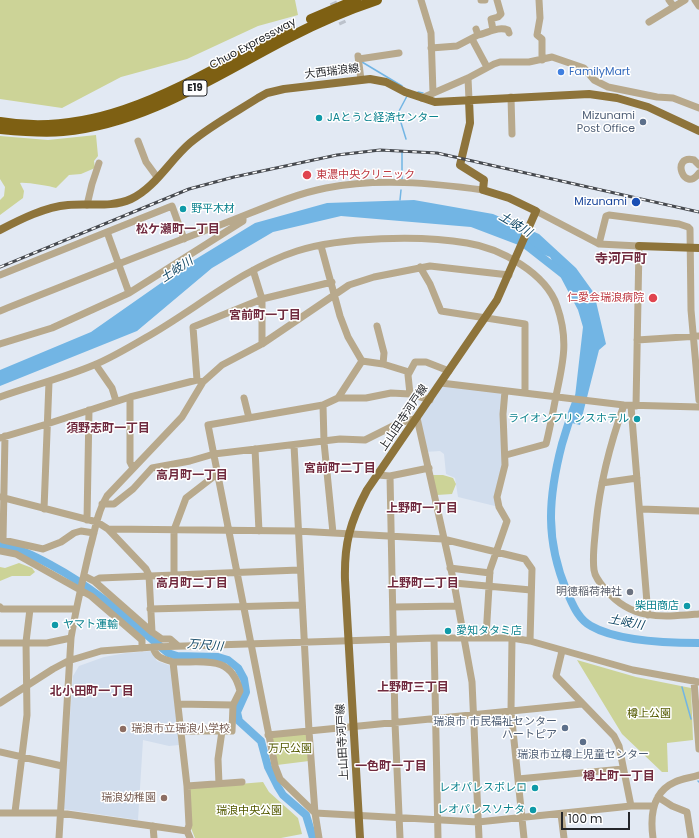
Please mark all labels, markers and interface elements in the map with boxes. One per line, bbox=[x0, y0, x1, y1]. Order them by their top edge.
street label: Chuo Expressway bbox=[208, 16, 298, 72]
street label: 大西瑞浪線 bbox=[304, 62, 360, 82]
place label: FamilyMart bbox=[569, 65, 630, 79]
marker: FamilyMart bbox=[556, 67, 566, 77]
road number: E19 bbox=[183, 80, 207, 96]
place label: Mizunami Post Office bbox=[577, 109, 635, 135]
place label: JAとうと経済センター bbox=[327, 111, 439, 125]
marker: JAとうと経済センター bbox=[314, 113, 324, 123]
marker: Mizunami Post Office bbox=[638, 117, 648, 127]
place label: 東濃中央クリニック bbox=[316, 168, 415, 182]
marker: 東濃中央クリニック bbox=[301, 169, 313, 181]
place label: Mizunami bbox=[574, 195, 627, 209]
marker: Mizunami bbox=[630, 196, 642, 208]
place label: 野平木材 bbox=[191, 202, 235, 216]
marker: 野平木材 bbox=[178, 204, 188, 214]
water label: 土岐川 bbox=[496, 210, 534, 240]
district label: 松ケ瀬町一丁目 bbox=[136, 223, 220, 237]
district label: 寺河戸町 bbox=[595, 252, 647, 268]
water label: 土岐川 bbox=[158, 254, 196, 286]
place label: 仁愛会瑞浪病院 bbox=[567, 291, 644, 305]
marker: 仁愛会瑞浪病院 bbox=[647, 292, 659, 304]
district label: 宮前町一丁目 bbox=[229, 309, 301, 323]
street label: 上山田寺河戸線 bbox=[377, 382, 431, 454]
place label: ライオンプリンスホテル bbox=[508, 412, 629, 426]
marker: ライオンプリンスホテル bbox=[632, 414, 642, 424]
district label: 須野志町一丁目 bbox=[66, 422, 150, 436]
district label: 宮前町二丁目 bbox=[304, 462, 376, 476]
district label: 高月町一丁目 bbox=[156, 469, 228, 483]
district label: 上野町一丁目 bbox=[386, 502, 458, 516]
district label: 高月町二丁目 bbox=[156, 577, 228, 591]
district label: 上野町二丁目 bbox=[387, 577, 459, 591]
place label: 明徳稲荷神社 bbox=[556, 585, 622, 599]
marker: 明徳稲荷神社 bbox=[625, 587, 635, 597]
place label: 柴田商店 bbox=[635, 599, 679, 613]
marker: 柴田商店 bbox=[682, 601, 692, 611]
water label: 土岐川 bbox=[607, 612, 645, 634]
place label: ヤマト運輸 bbox=[63, 618, 118, 632]
marker: ヤマト運輸 bbox=[50, 620, 60, 630]
place label: 愛知タタミ店 bbox=[456, 624, 522, 638]
marker: 愛知タタミ店 bbox=[443, 626, 453, 636]
water label: 万尺川 bbox=[186, 637, 224, 655]
district label: 上野町三丁目 bbox=[377, 681, 449, 695]
district label: 北小田町一丁目 bbox=[50, 685, 134, 699]
street label: 上山田寺河戸線 bbox=[334, 703, 352, 781]
park label: 樽上公園 bbox=[627, 707, 671, 721]
place label: 瑞浪市 市民福祉センター ハートピア bbox=[433, 715, 557, 741]
place label: 瑞浪市立瑞浪小学校 bbox=[131, 722, 230, 736]
marker: 瑞浪市 市民福祉センター ハートピア bbox=[560, 723, 570, 733]
marker: 瑞浪市立瑞浪小学校 bbox=[118, 724, 128, 734]
marker: 瑞浪市立樽上児童センター bbox=[578, 737, 588, 747]
park label: 万尺公園 bbox=[268, 742, 312, 756]
place label: 瑞浪市立樽上児童センター bbox=[517, 748, 649, 762]
district label: 一色町一丁目 bbox=[355, 760, 427, 774]
district label: 樽上町一丁目 bbox=[583, 770, 655, 784]
place label: レオパレスボレロ bbox=[439, 781, 527, 795]
marker: レオパレスボレロ bbox=[530, 783, 540, 793]
place label: 瑞浪幼稚園 bbox=[101, 791, 156, 805]
marker: 瑞浪幼稚園 bbox=[159, 793, 169, 803]
place label: レオパレスソナタ bbox=[437, 803, 525, 817]
park label: 瑞浪中央公園 bbox=[216, 804, 282, 818]
scale bar bbox=[563, 804, 632, 830]
marker: レオパレスソナタ bbox=[528, 805, 538, 815]
text: 100 m bbox=[568, 810, 602, 827]

